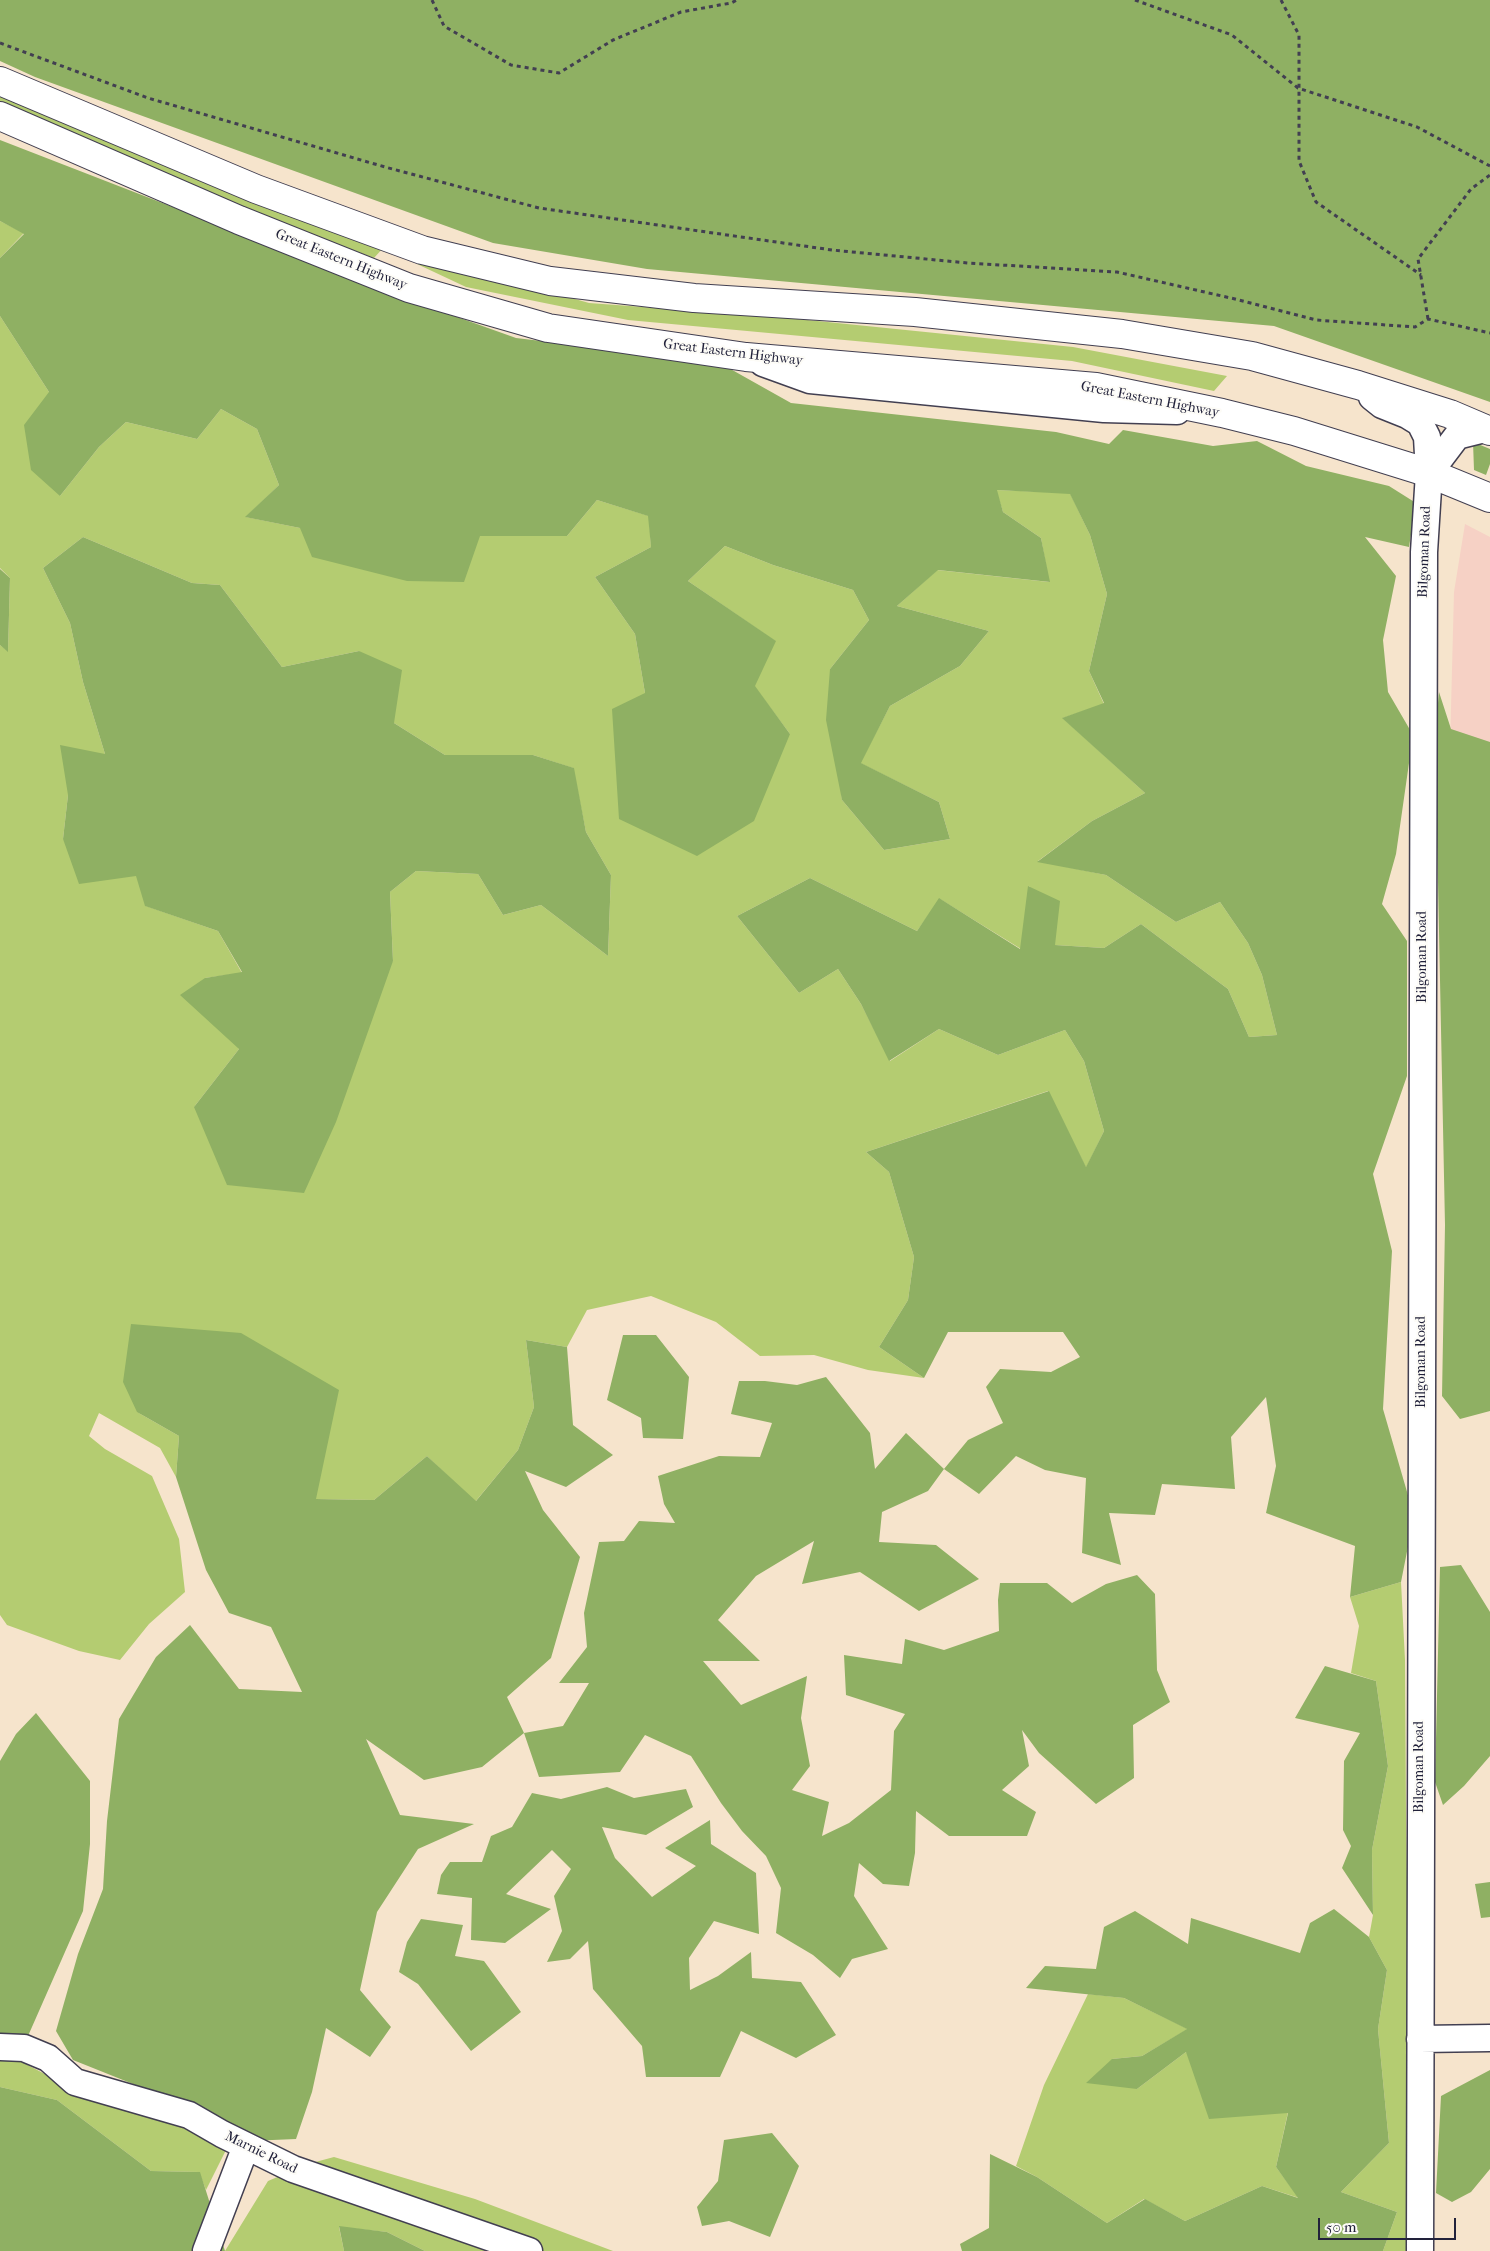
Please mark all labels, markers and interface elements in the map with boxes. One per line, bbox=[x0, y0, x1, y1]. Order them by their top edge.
street label: Great Eastern Highway bbox=[273, 226, 409, 294]
street label: Great Eastern Highway bbox=[662, 336, 804, 370]
street label: Great Eastern Highway bbox=[1079, 378, 1221, 422]
street label: Bilgoman Road bbox=[1415, 506, 1435, 598]
street label: Bilgoman Road bbox=[1415, 911, 1431, 1003]
street label: Bilgoman Road bbox=[1414, 1316, 1430, 1408]
street label: Bilgoman Road bbox=[1412, 1721, 1428, 1813]
street label: Marnie Road bbox=[222, 2128, 300, 2178]
scale bar bbox=[1320, 2208, 1458, 2240]
text: 50 m bbox=[1326, 2218, 1356, 2236]

